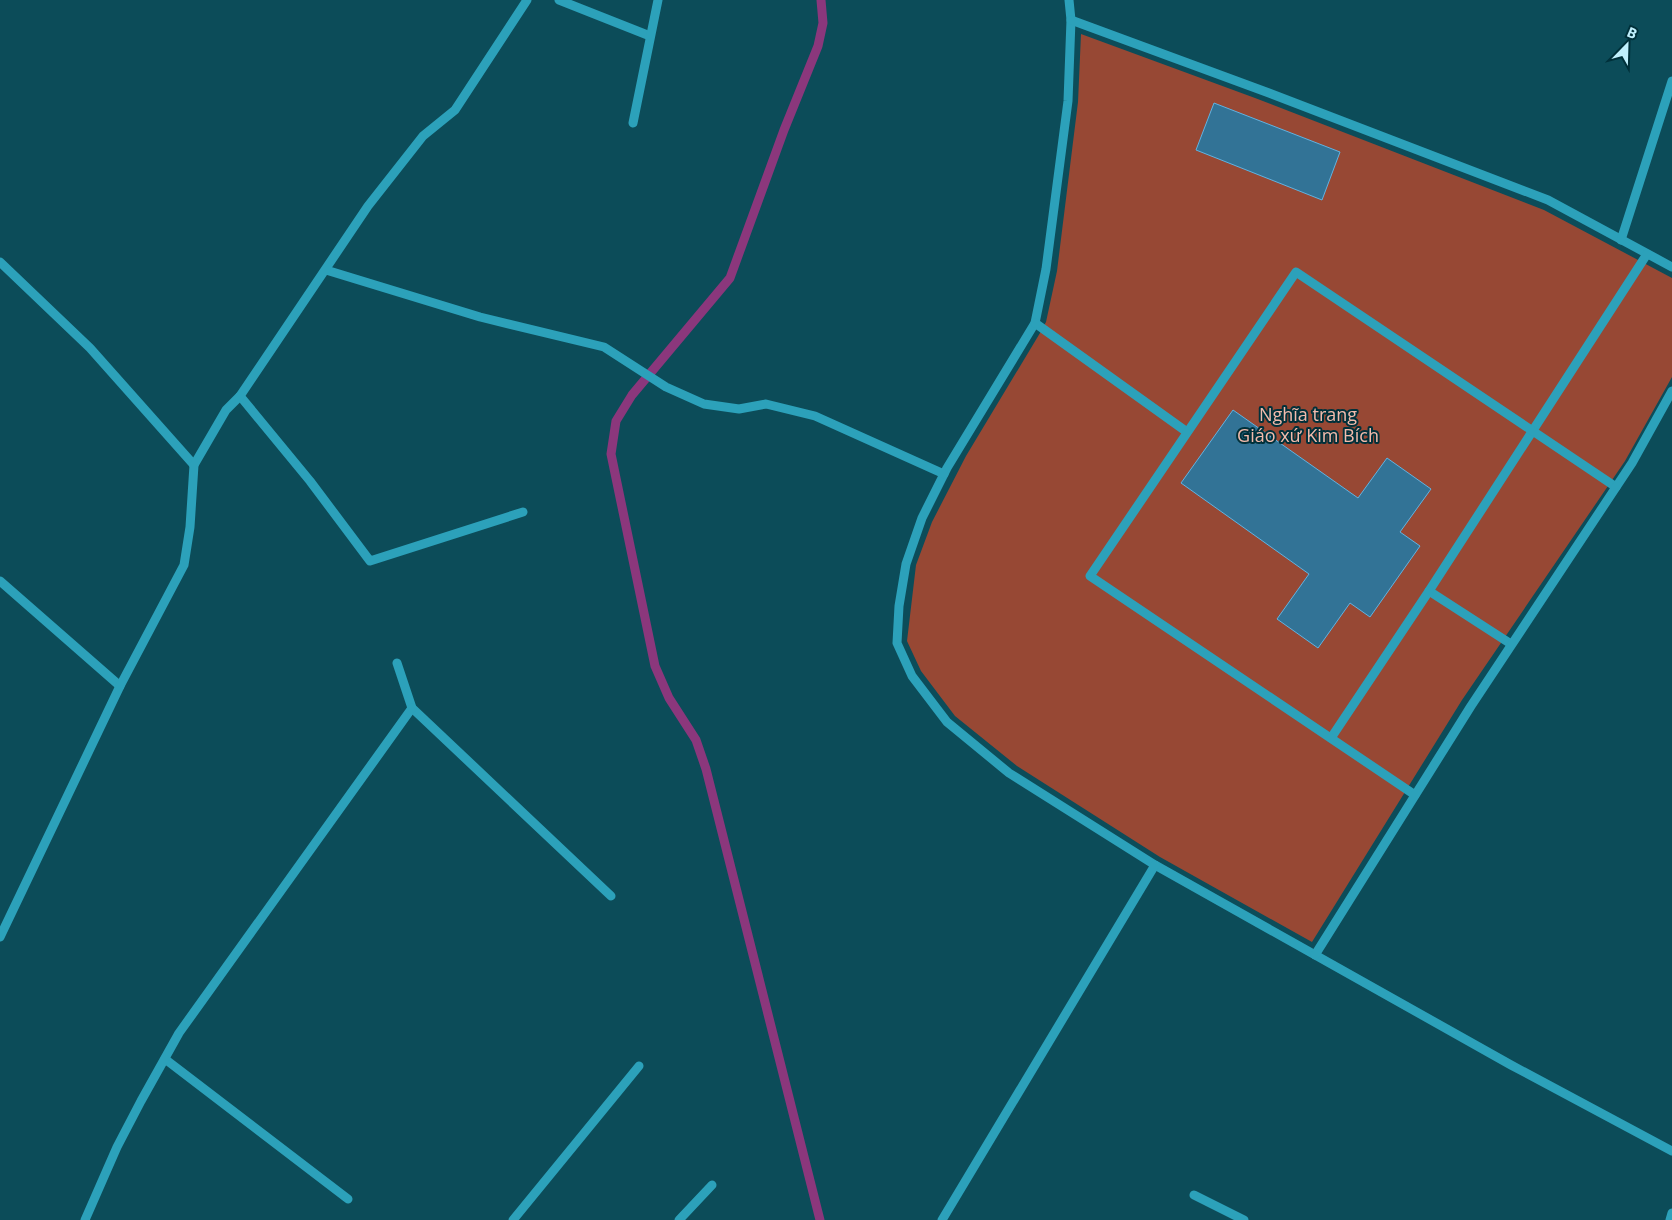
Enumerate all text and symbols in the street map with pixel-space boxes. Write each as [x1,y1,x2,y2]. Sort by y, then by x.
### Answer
north arrow [1602,20,1652,70]
text: B [1624,22,1640,43]
park label: Nghĩa trang Giáo xứ Kim Bích [1237,402,1379,447]

